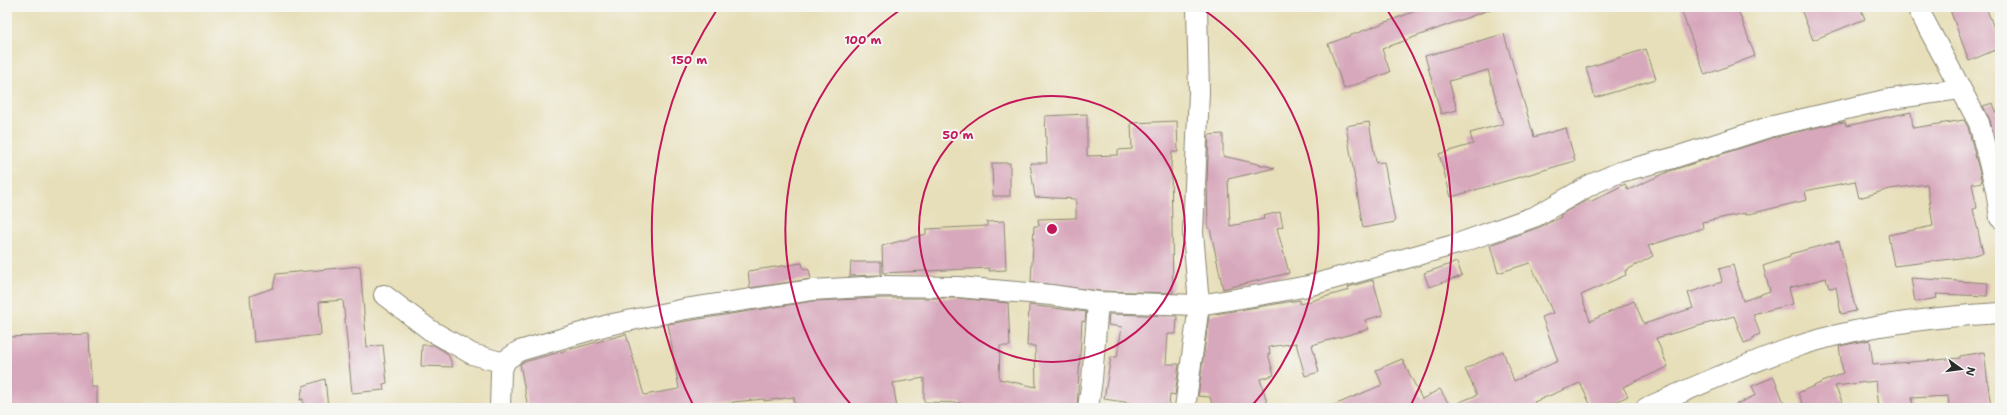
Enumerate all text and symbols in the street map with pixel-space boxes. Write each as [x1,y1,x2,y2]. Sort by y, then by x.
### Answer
text: 100 m [845,32,882,48]
text: 150 m [671,52,707,68]
text: 50 m [943,127,974,143]
centre of rings [1045,222,1059,236]
north arrow [1941,349,1981,389]
text: N [1962,365,1979,378]

